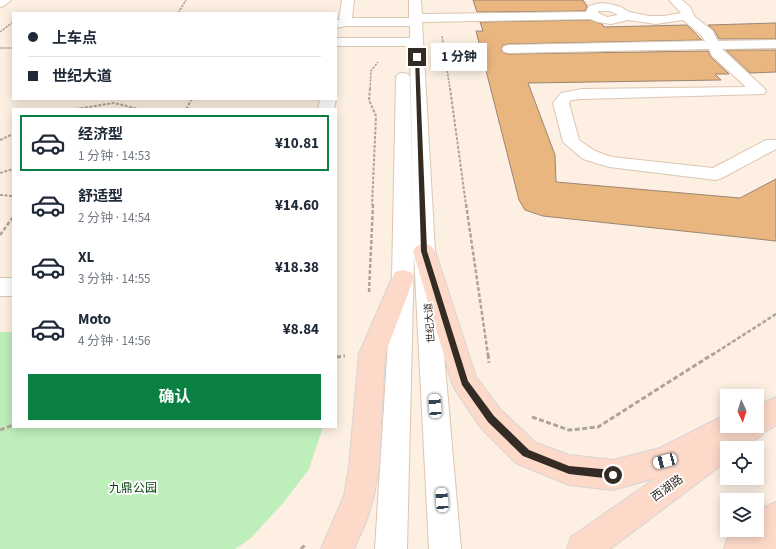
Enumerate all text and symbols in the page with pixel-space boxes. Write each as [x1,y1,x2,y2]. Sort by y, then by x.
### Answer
text: 上车点 [52,28,97,49]
callout: 1 分钟 [431,43,487,71]
route end [408,48,426,66]
text: 1 分钟 [441,48,477,66]
text: 世纪大道 [52,66,112,87]
text: 经济型 [78,124,123,145]
icon: car [30,125,66,161]
text: ¥10.81 [275,133,319,154]
text: 1 分钟 · 14:53 [78,147,151,165]
text: 舒适型 [78,186,123,207]
icon: car [30,187,66,223]
text: ¥14.60 [275,195,319,216]
text: 2 分钟 · 14:54 [78,209,151,227]
text: XL [78,247,94,268]
icon: car [30,249,66,285]
text: ¥18.38 [275,257,319,278]
text: 3 分钟 · 14:55 [78,270,151,288]
street label: 世纪大道 [422,302,438,343]
text: Moto [78,309,111,330]
icon: car [30,311,66,347]
text: ¥8.84 [283,319,319,340]
text: 4 分钟 · 14:56 [78,332,151,350]
button: 确认 [28,374,321,420]
north arrow [720,389,764,433]
map controls [720,389,764,537]
car [428,394,442,418]
button: locate [720,441,764,485]
car [652,452,678,470]
route start [604,466,622,484]
street label: 西湖路 [648,471,687,506]
park label: 九鼎公园 [109,480,157,497]
car [435,488,449,512]
button: layers [720,493,764,537]

